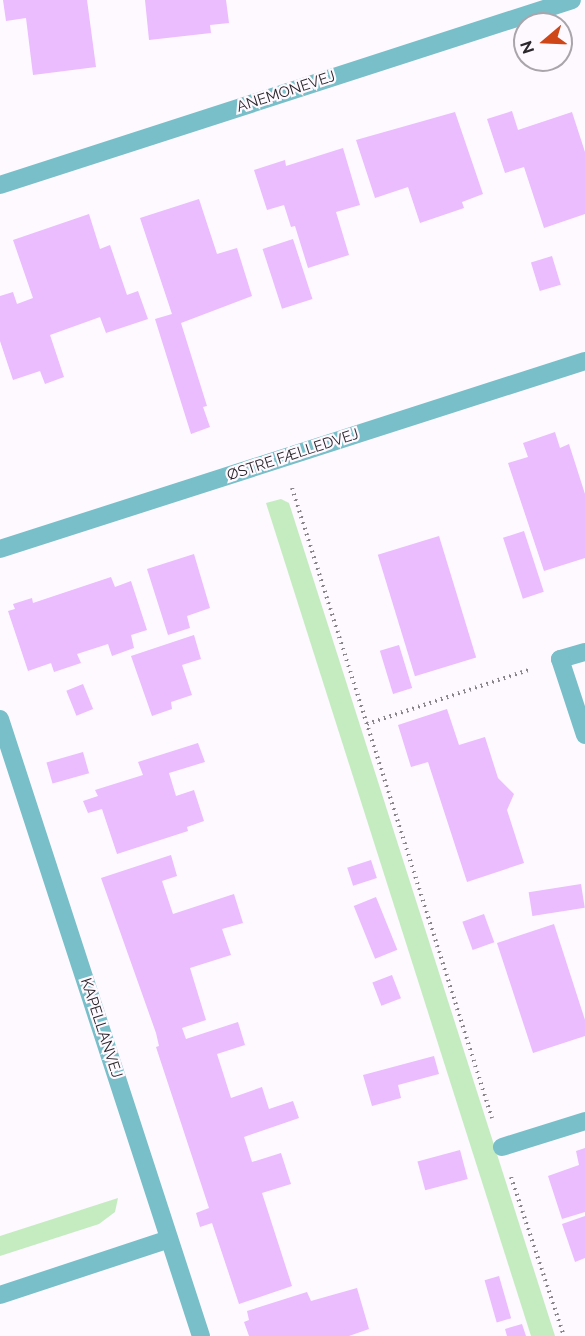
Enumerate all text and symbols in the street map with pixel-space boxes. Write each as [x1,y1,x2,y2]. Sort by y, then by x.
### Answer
north arrow [513,12,573,72]
text: N [516,39,538,56]
street label: ANEMONEVEJ [234,68,338,116]
street label: ØSTRE FÆLLEDVEJ [225,425,361,485]
street label: KAPELLANVEJ [76,976,126,1080]

